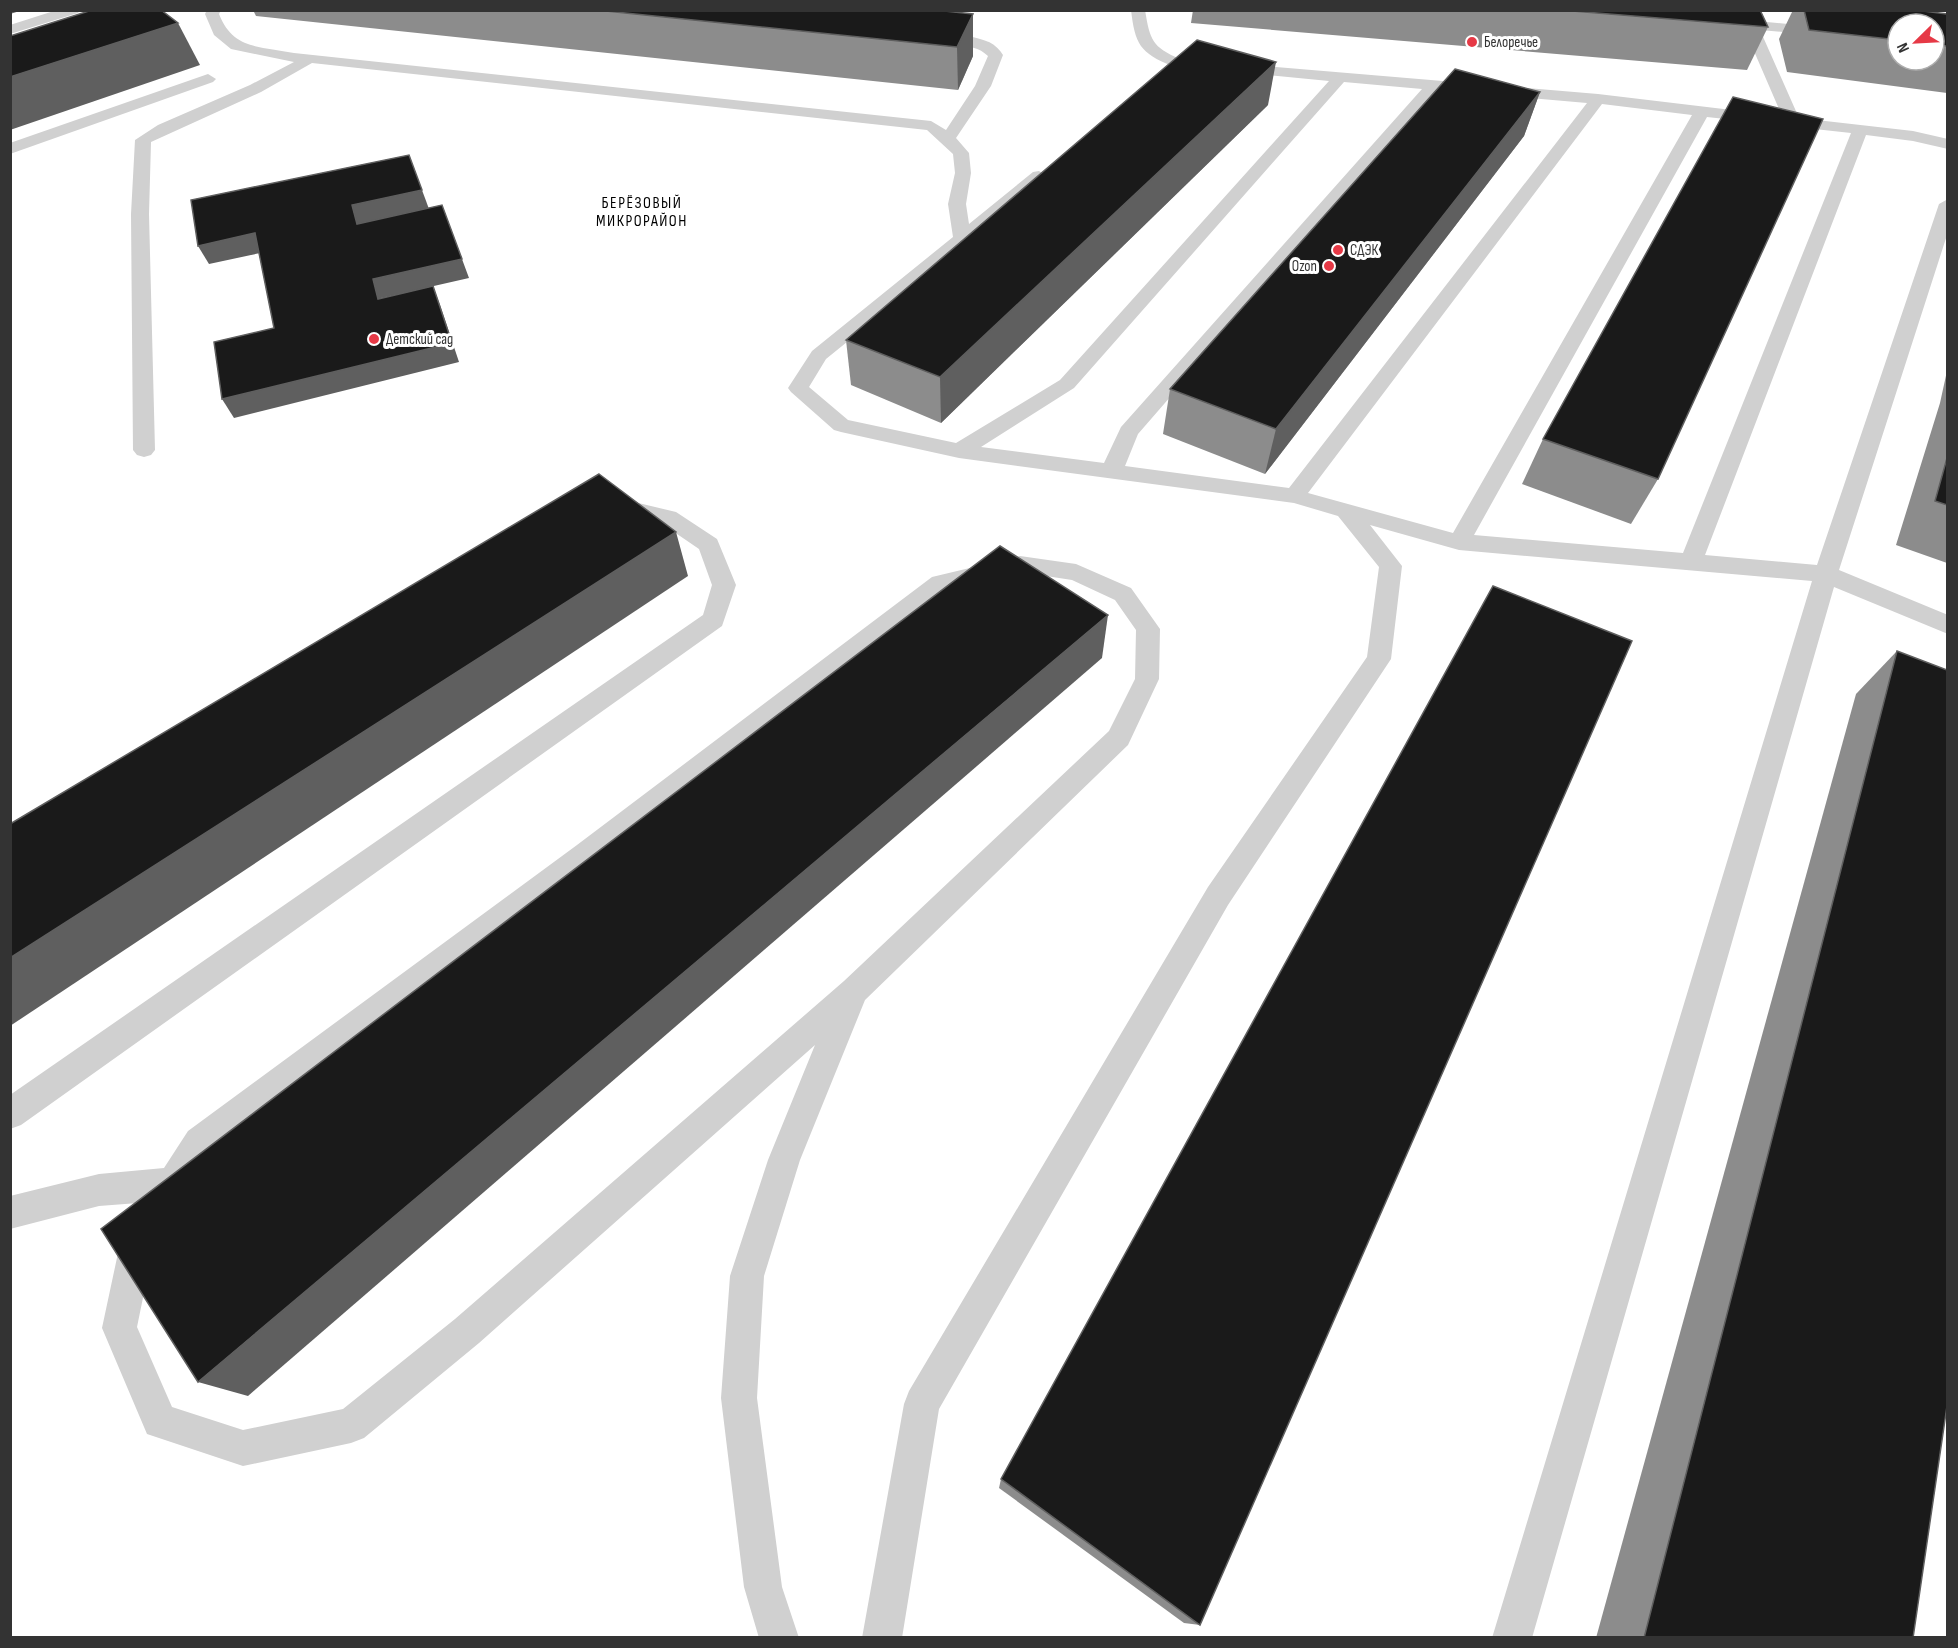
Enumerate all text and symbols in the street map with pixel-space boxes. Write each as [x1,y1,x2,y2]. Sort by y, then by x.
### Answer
north arrow [1886,12,1946,72]
place label: Белоречье [1484,33,1538,52]
marker: Белоречье [1465,35,1479,49]
text: N [1893,40,1914,55]
district label: БЕРЁЗОВЫЙ МИКРОРАЙОН [596,194,688,231]
place label: СДЭК [1350,241,1378,260]
marker: СДЭК [1331,243,1345,257]
place label: Ozon [1292,257,1317,276]
marker: Ozon [1322,259,1336,273]
place label: Детский сад [386,330,453,349]
marker: Детский сад [367,332,381,346]

